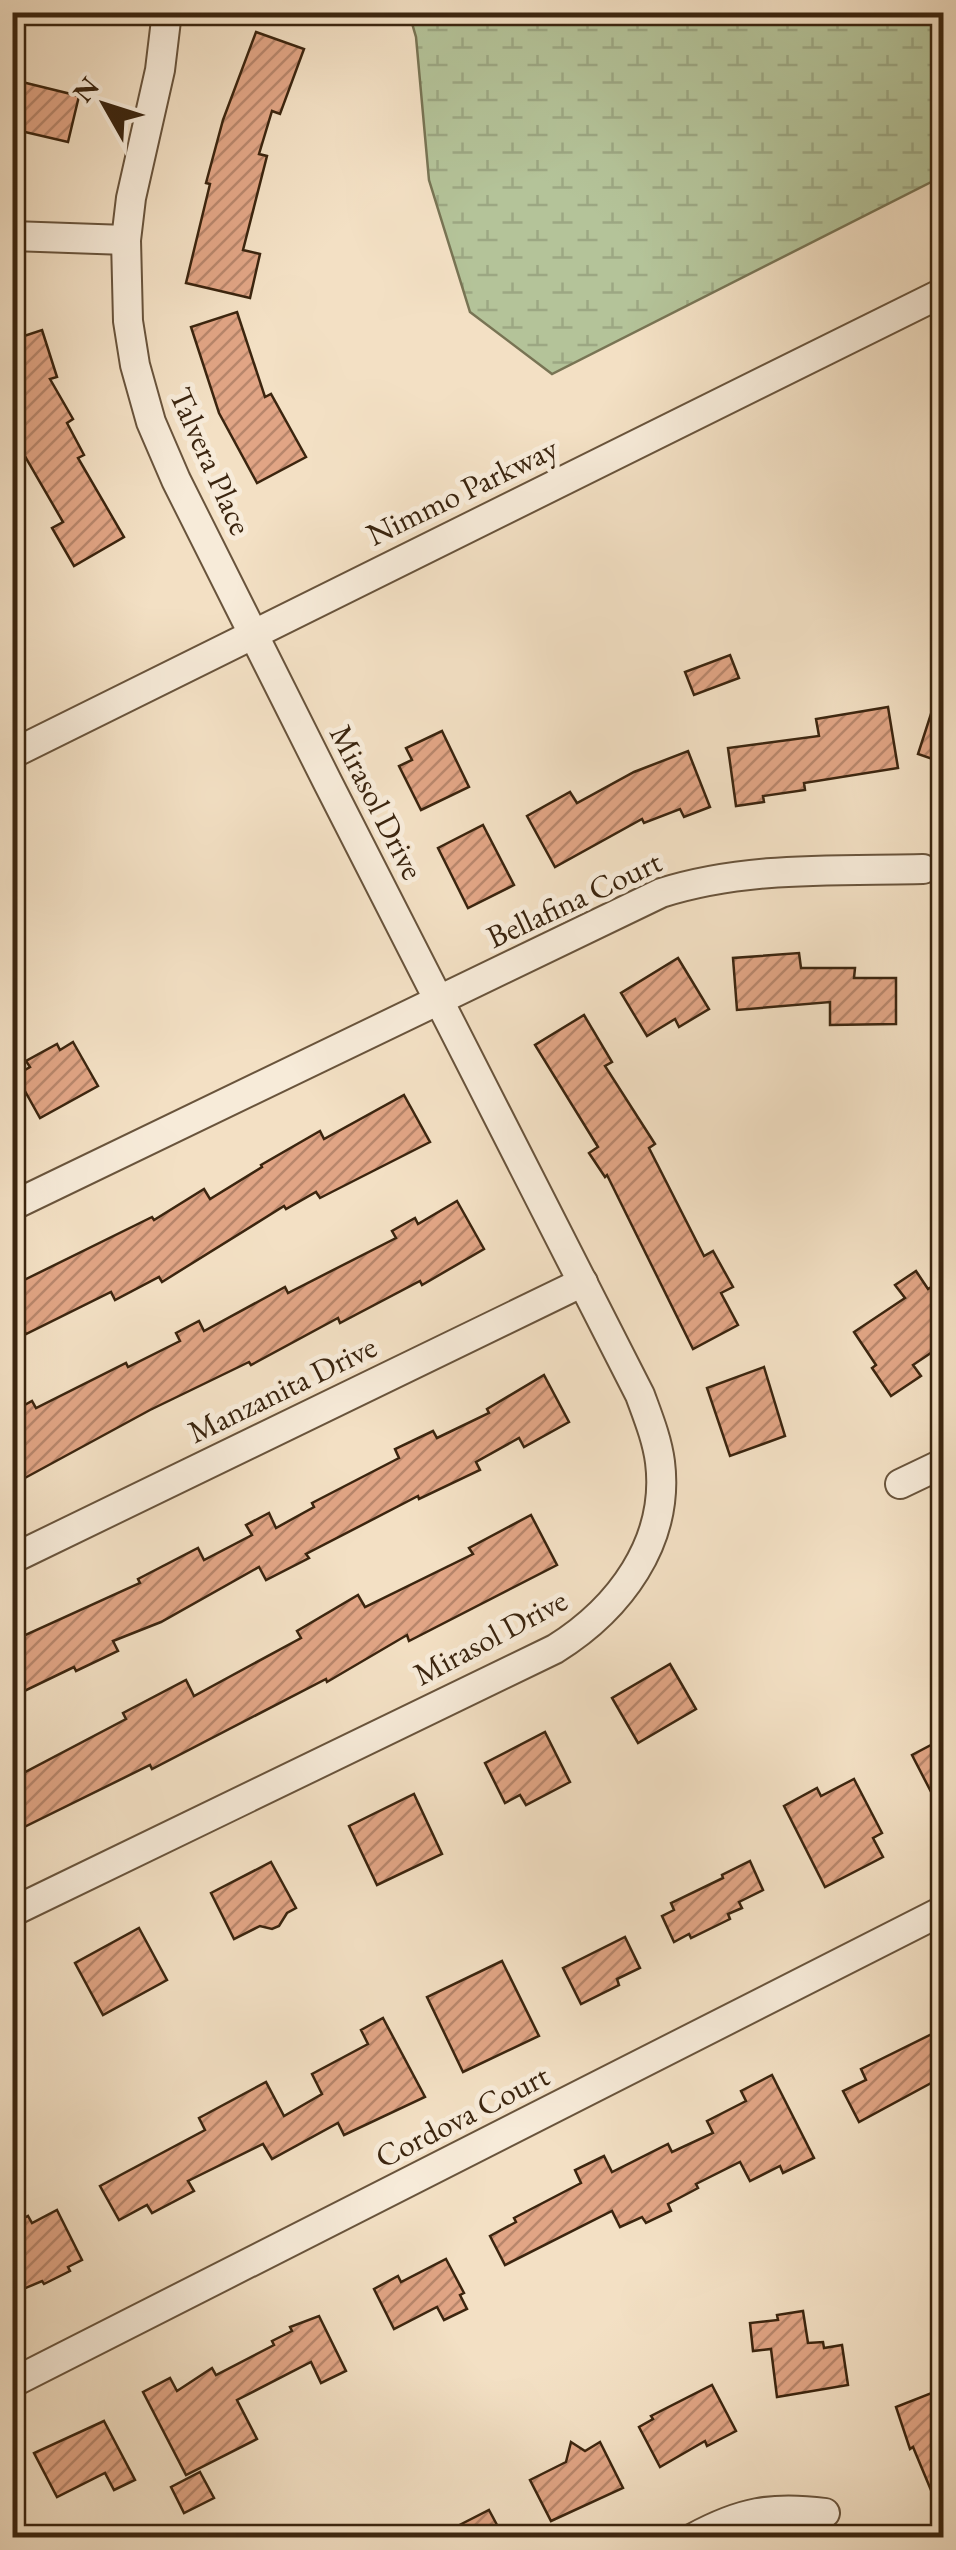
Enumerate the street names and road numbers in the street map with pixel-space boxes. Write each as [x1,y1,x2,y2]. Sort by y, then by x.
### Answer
street label: Talvera Place [160,381,262,541]
street label: Nimmo Parkway [359,426,565,555]
street label: Mirasol Drive [320,718,434,886]
street label: Bellafina Court [480,840,668,958]
street label: Manzanita Drive [181,1325,383,1453]
street label: Mirasol Drive [406,1579,574,1695]
street label: Cordova Court [368,2054,556,2178]

